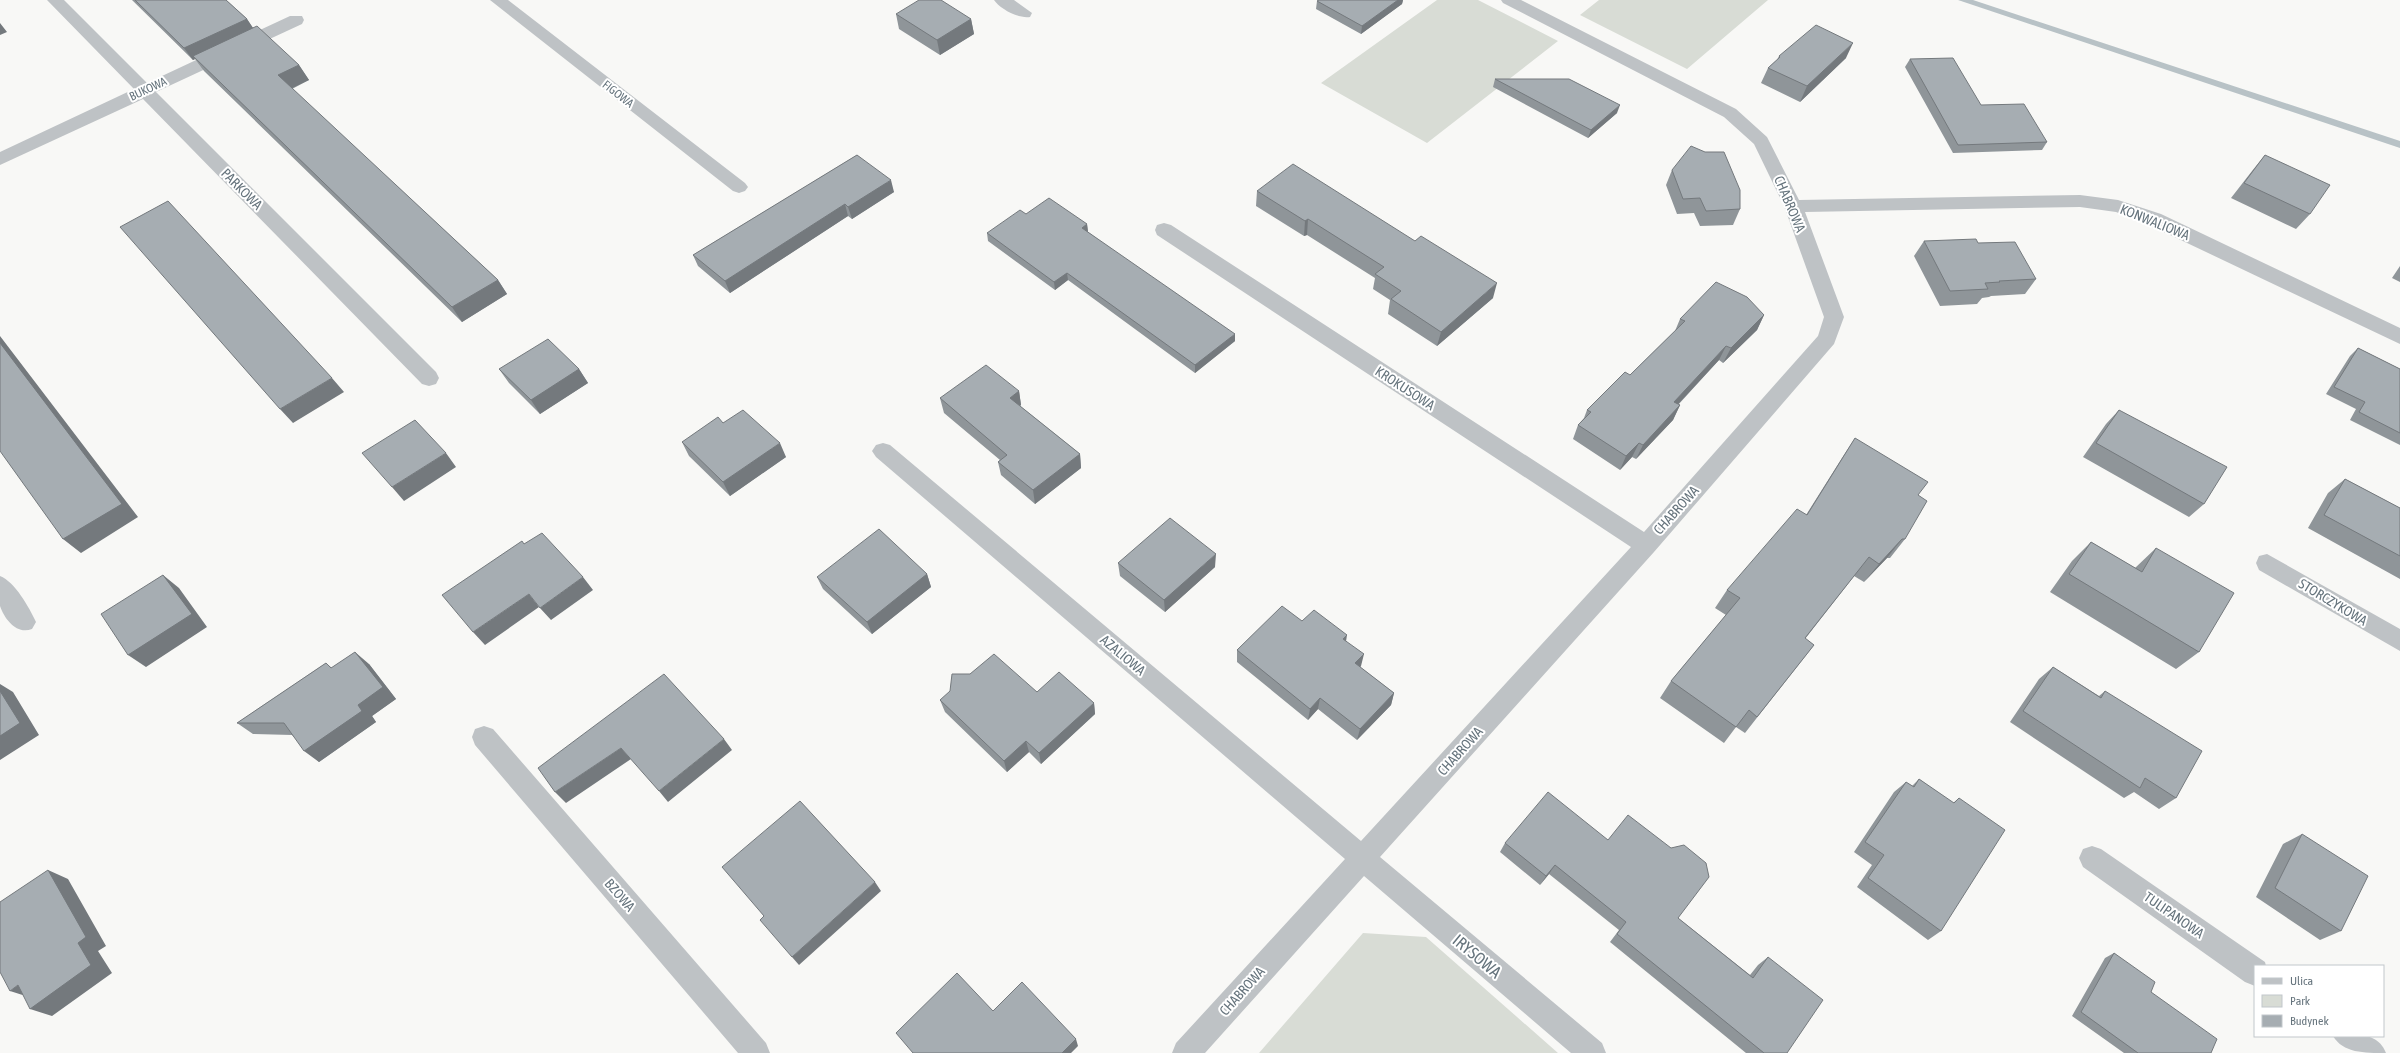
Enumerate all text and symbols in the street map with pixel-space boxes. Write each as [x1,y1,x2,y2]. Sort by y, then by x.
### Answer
street label: BUKOWA [127,74,169,104]
street label: FIGOWA [600,78,636,111]
street label: PARKOWA [218,165,266,213]
street label: CHABROWA [1771,173,1809,235]
street label: KONWALIOWA [2118,201,2192,243]
street label: KROKUSOWA [1372,363,1438,413]
street label: CHABROWA [1650,482,1702,537]
street label: STORCZYKOWA [2296,575,2370,629]
street label: AZALIOWA [1097,632,1149,678]
street label: CHABROWA [1434,723,1486,778]
street label: BZOWA [602,876,638,915]
street label: TULIPANOWA [2141,888,2207,942]
street label: IRYSOWA [1449,930,1506,983]
street label: CHABROWA [1216,963,1268,1018]
legend [2254,965,2384,1037]
text: Ulica [2290,974,2313,988]
text: Park [2290,994,2311,1008]
text: Budynek [2290,1014,2329,1028]

